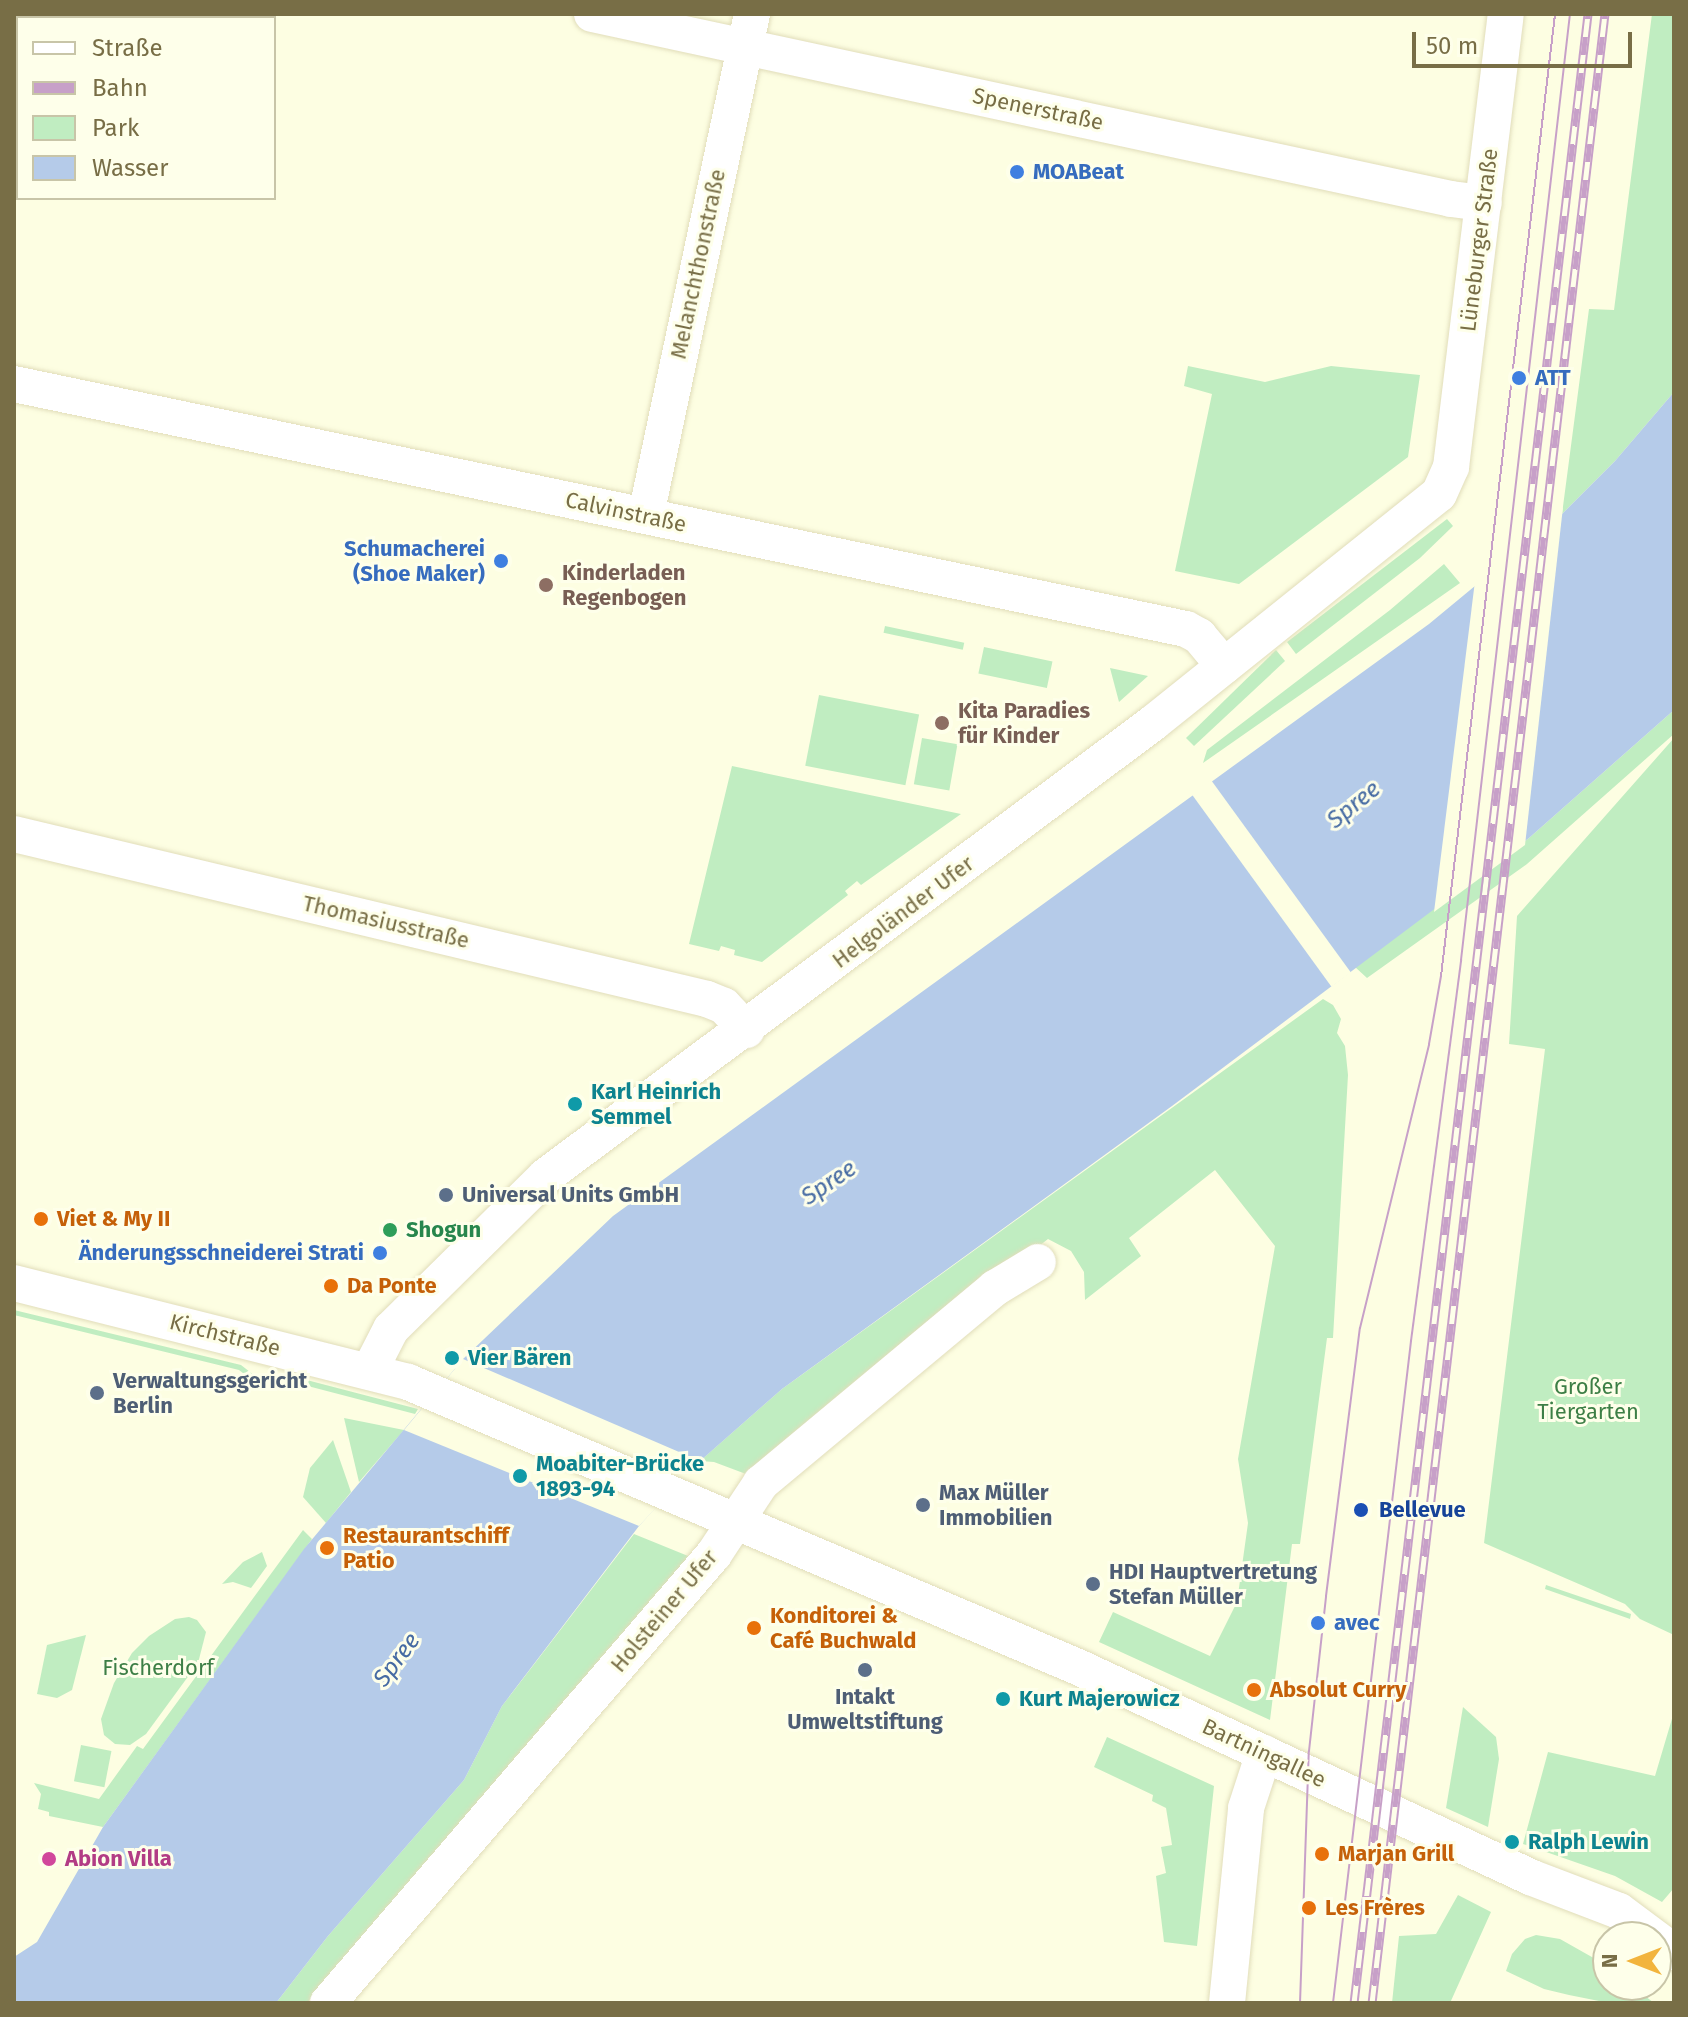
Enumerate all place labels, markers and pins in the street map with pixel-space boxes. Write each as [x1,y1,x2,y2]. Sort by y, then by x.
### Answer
place label: MOABeat [1033,159,1124,185]
marker: MOABeat [1008,163,1026,181]
place label: ATT [1535,365,1571,391]
marker: ATT [1510,369,1528,387]
place label: Schumacherei (Shoe Maker) [344,535,485,586]
marker: Schumacherei (Shoe Maker) [492,552,510,570]
place label: Kinderladen Regenbogen [562,559,686,610]
marker: Kinderladen Regenbogen [537,576,555,594]
place label: Kita Paradies für Kinder [958,697,1090,748]
marker: Kita Paradies für Kinder [933,714,951,732]
place label: Karl Heinrich Semmel [591,1078,721,1130]
marker: Karl Heinrich Semmel [566,1095,584,1113]
place label: Universal Units GmbH [462,1182,679,1208]
marker: Universal Units GmbH [437,1186,455,1204]
place label: Viet & My II [57,1206,170,1232]
marker: Viet & My II [32,1210,50,1228]
place label: Shogun [406,1217,481,1243]
marker: Shogun [381,1221,399,1239]
place label: Änderungsschneiderei Strati [79,1240,364,1266]
marker: Änderungsschneiderei Strati [371,1244,389,1262]
place label: Da Ponte [347,1273,437,1299]
marker: Da Ponte [322,1277,340,1295]
place label: Vier Bären [468,1345,572,1371]
marker: Vier Bären [443,1349,461,1367]
place label: Verwaltungsgericht Berlin [113,1367,307,1418]
marker: Verwaltungsgericht Berlin [88,1384,106,1402]
place label: Moabiter-Brücke 1893-94 [536,1450,704,1502]
marker: Moabiter-Brücke 1893-94 [511,1467,529,1485]
place label: Max Müller Immobilien [939,1479,1052,1530]
marker: Max Müller Immobilien [914,1496,932,1514]
place label: Bellevue [1379,1497,1466,1523]
marker: Bellevue [1350,1499,1372,1521]
place label: Restaurantschiff Patio [343,1522,509,1574]
marker: Restaurantschiff Patio [318,1539,336,1557]
place label: HDI Hauptvertretung Stefan Müller [1109,1558,1317,1610]
marker: HDI Hauptvertretung Stefan Müller [1084,1575,1102,1593]
place label: Konditorei & Café Buchwald [770,1602,916,1654]
place label: avec [1334,1610,1380,1636]
marker: avec [1309,1614,1327,1632]
marker: Konditorei & Café Buchwald [745,1619,763,1637]
marker: Intakt Umweltstiftung [856,1661,874,1679]
place label: Absolut Curry [1270,1677,1406,1703]
marker: Absolut Curry [1245,1681,1263,1699]
place label: Intakt Umweltstiftung [787,1683,943,1734]
place label: Kurt Majerowicz [1019,1686,1180,1712]
marker: Kurt Majerowicz [994,1690,1012,1708]
place label: Ralph Lewin [1528,1829,1649,1855]
marker: Ralph Lewin [1503,1833,1521,1851]
place label: Marjan Grill [1338,1841,1454,1867]
marker: Marjan Grill [1313,1845,1331,1863]
place label: Abion Villa [65,1846,172,1872]
marker: Abion Villa [40,1850,58,1868]
place label: Les Frères [1325,1895,1425,1921]
marker: Les Frères [1300,1899,1318,1917]

